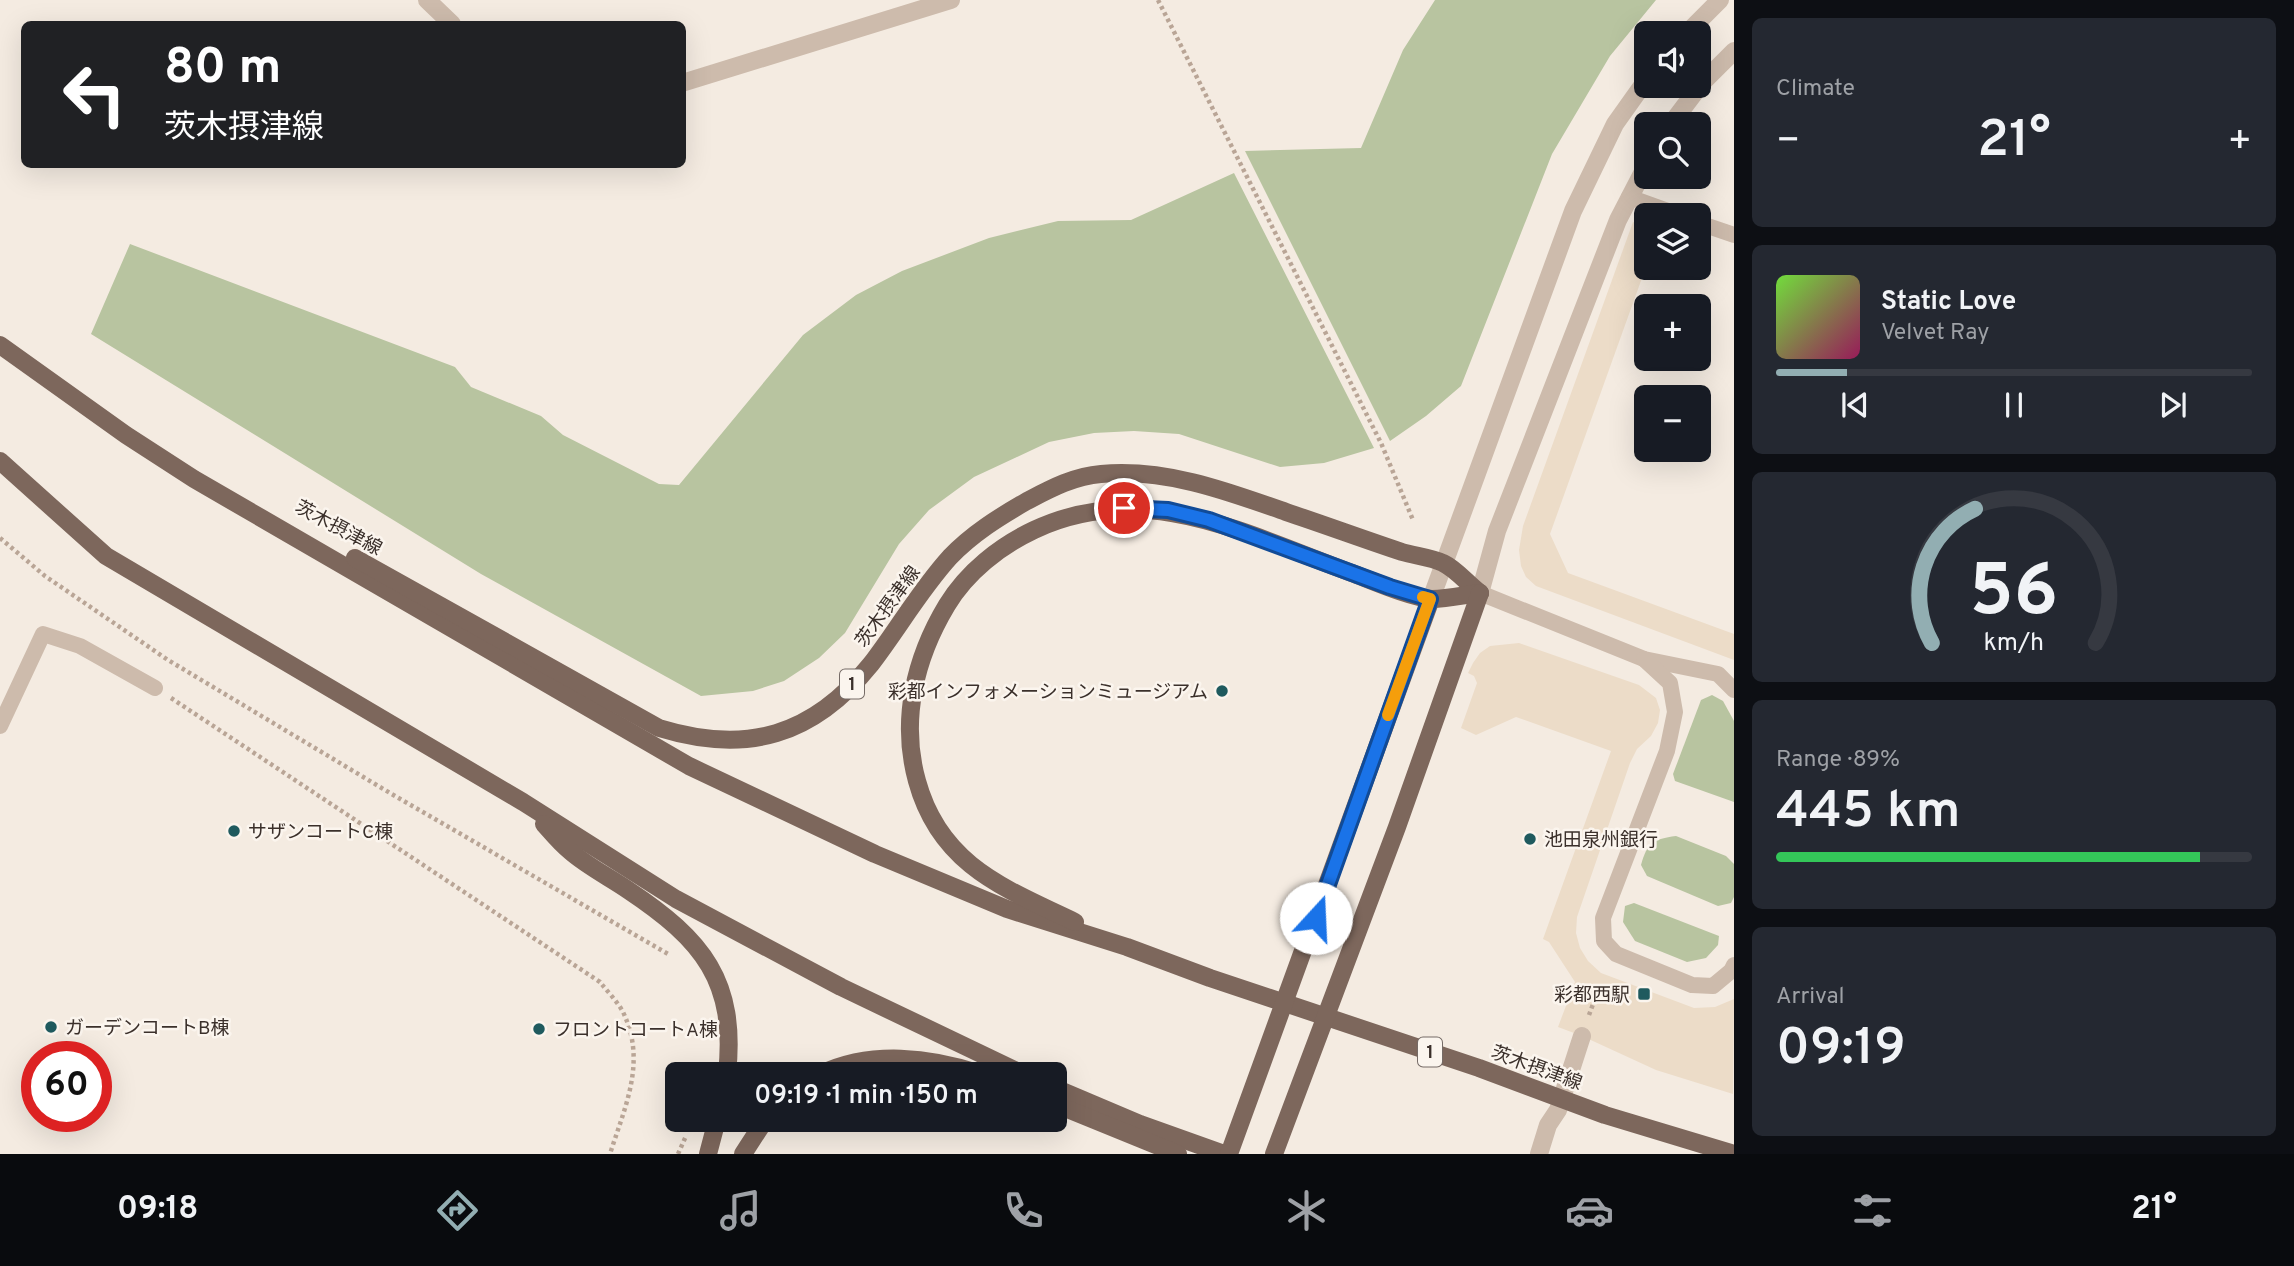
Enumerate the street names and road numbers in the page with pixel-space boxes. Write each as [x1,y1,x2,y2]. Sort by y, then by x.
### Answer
street label: 茨木摂津線 [290,496,386,562]
street label: 茨木摂津線 [851,562,926,653]
road number: 1 [840,670,864,698]
road number: 1 [1418,1037,1442,1066]
street label: 茨木摂津線 [1488,1041,1585,1096]

